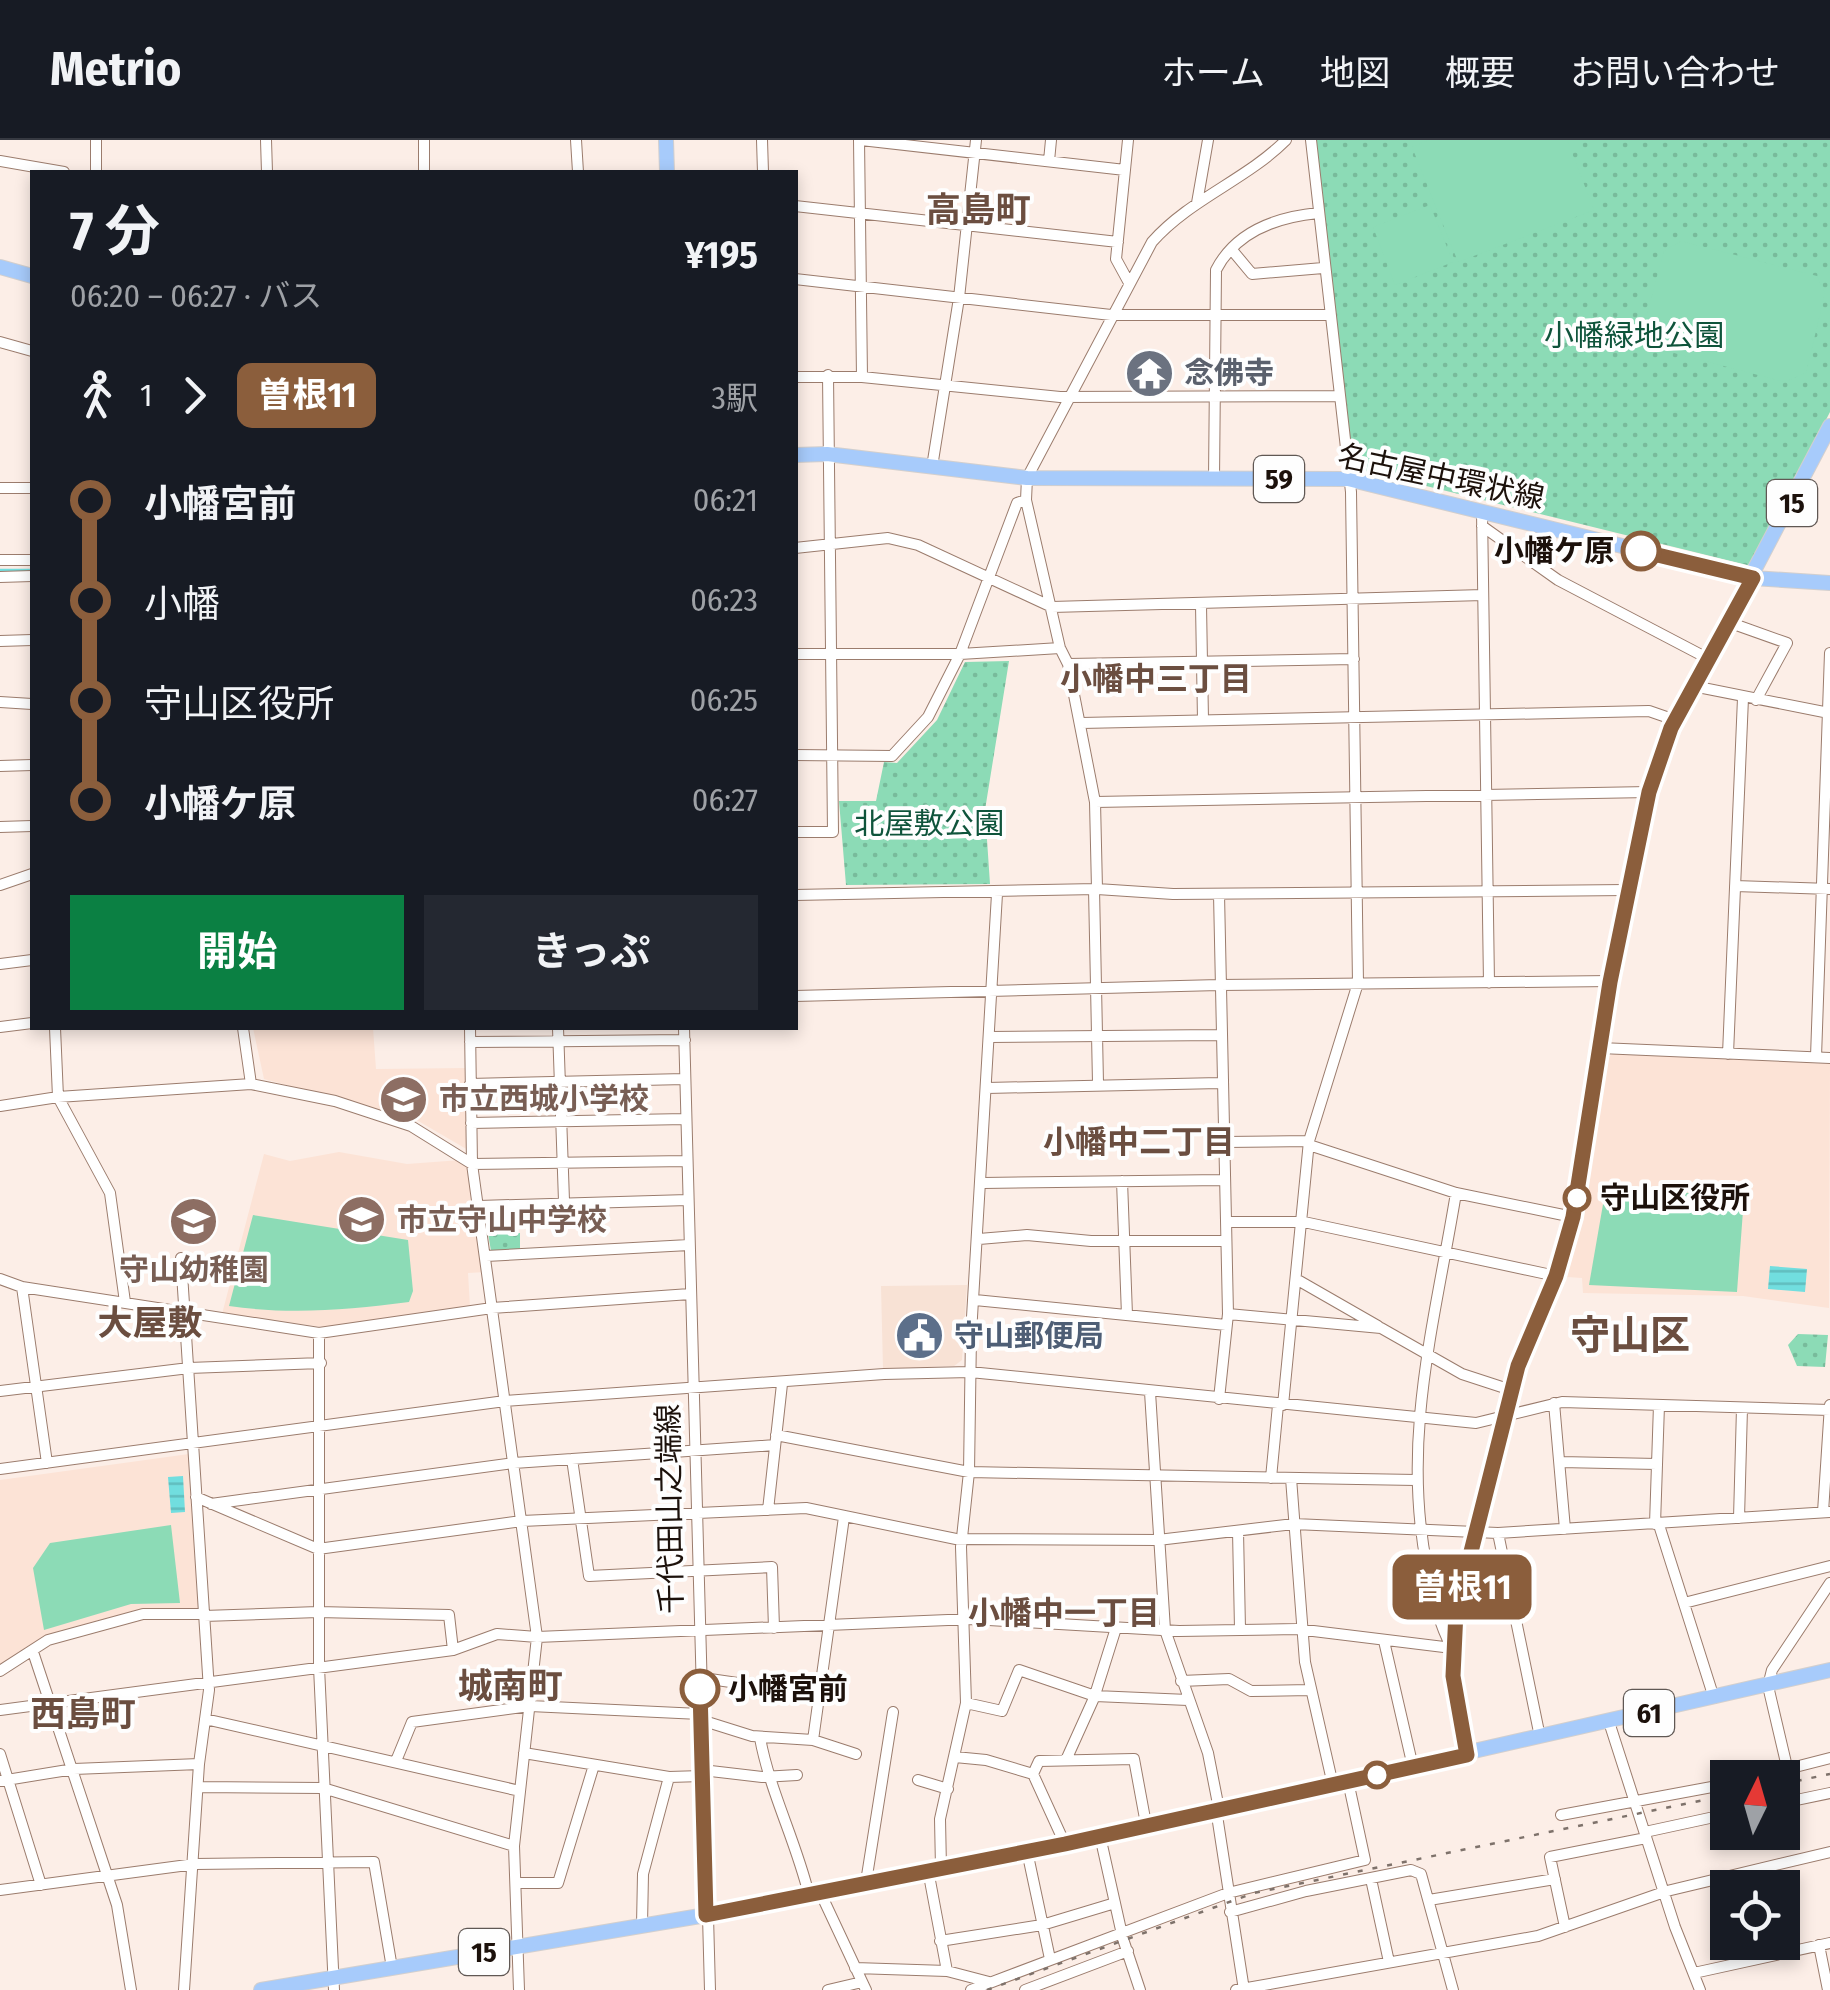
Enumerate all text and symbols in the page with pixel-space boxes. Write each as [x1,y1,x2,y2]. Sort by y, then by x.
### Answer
text: Metrio [50,40,181,98]
text: ホーム [1161,52,1265,94]
text: 地図 [1320,52,1390,94]
text: 概要 [1445,52,1515,94]
text: お問い合わせ [1570,52,1780,94]
district label: 高島町 [925,189,1031,231]
text: 7 分 [70,199,160,265]
text: ¥195 [685,232,758,278]
text: 06:20 – 06:27 · バス [70,277,322,315]
park label: 小幡緑地公園 [1544,318,1724,354]
temple icon: 念佛寺 [1123,347,1175,399]
place label: 念佛寺 [1184,355,1274,391]
icon: walk [70,368,125,423]
icon: forward [167,368,222,423]
text: 曽根11 [257,374,356,416]
text: 1 [140,376,152,414]
text: 3駅 [712,379,758,417]
street label: 名古屋中環状線 [1335,438,1547,516]
road number: 59 [1254,456,1304,502]
road number: 15 [1767,480,1817,526]
text: 小幡宮前 [144,481,296,527]
text: 06:21 [693,481,758,519]
marker: 小幡ケ原 [1622,532,1660,570]
place label: 小幡ケ原 [1494,533,1614,569]
text: 小幡 [144,581,220,627]
text: 06:23 [690,581,758,619]
district label: 小幡中三丁目 [1060,660,1252,698]
text: 守山区役所 [144,681,334,727]
text: 06:25 [690,681,758,719]
text: 小幡ケ原 [144,781,296,827]
text: 06:27 [692,781,758,819]
park label: 北屋敷公園 [854,806,1004,842]
button: 開始 [70,895,404,1010]
button: きっぷ [424,895,758,1010]
school or university icon: 市立西城小学校 [378,1073,430,1125]
place label: 市立西城小学校 [439,1081,649,1117]
district label: 小幡中二丁目 [1043,1123,1235,1161]
place label: 守山区役所 [1600,1180,1750,1216]
marker: 守山区役所 [1564,1185,1590,1211]
school or university icon: 市立守山中学校 [336,1194,388,1246]
school or university icon: 守山幼稚園 [168,1195,220,1247]
place label: 市立守山中学校 [397,1202,607,1238]
place label: 守山幼稚園 [119,1252,269,1288]
district label: 大屋敷 [97,1302,203,1344]
public building icon: 守山郵便局 [893,1310,945,1362]
district label: 守山区 [1570,1312,1690,1360]
place label: 守山郵便局 [954,1318,1104,1354]
street label: 千代田山之端線 [650,1404,690,1614]
line badge: 曽根11 [1392,1554,1532,1620]
text: 曽根11 [1413,1566,1511,1608]
district label: 小幡中一丁目 [968,1594,1160,1632]
district label: 城南町 [457,1665,563,1707]
marker: 小幡宮前 [681,1670,719,1708]
place label: 小幡宮前 [728,1671,848,1707]
road number: 61 [1624,1690,1674,1736]
district label: 西島町 [30,1693,136,1735]
north arrow [1710,1760,1800,1850]
map controls [1710,1760,1800,1960]
unlabelled marker [1364,1762,1390,1788]
button: locate [1710,1870,1800,1960]
road number: 15 [459,1929,509,1975]

